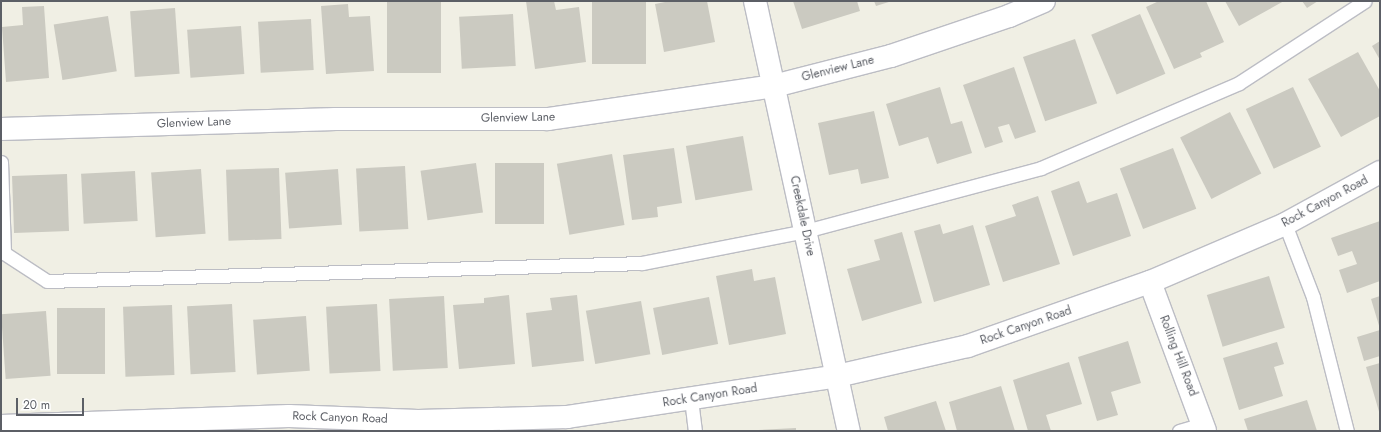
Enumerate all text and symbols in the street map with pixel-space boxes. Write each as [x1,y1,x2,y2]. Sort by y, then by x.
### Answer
street label: Glenview Lane [800,53,876,85]
street label: Glenview Lane [481,110,555,126]
street label: Glenview Lane [157,115,231,131]
street label: Rock Canyon Road [1279,173,1371,231]
street label: Creekdale Drive [786,175,818,257]
street label: Rock Canyon Road [978,304,1074,348]
street label: Rolling Hill Road [1156,314,1200,398]
street label: Rock Canyon Road [662,381,758,411]
scale bar [18,390,86,416]
text: 20 m [23,396,50,414]
street label: Rock Canyon Road [292,409,388,427]

